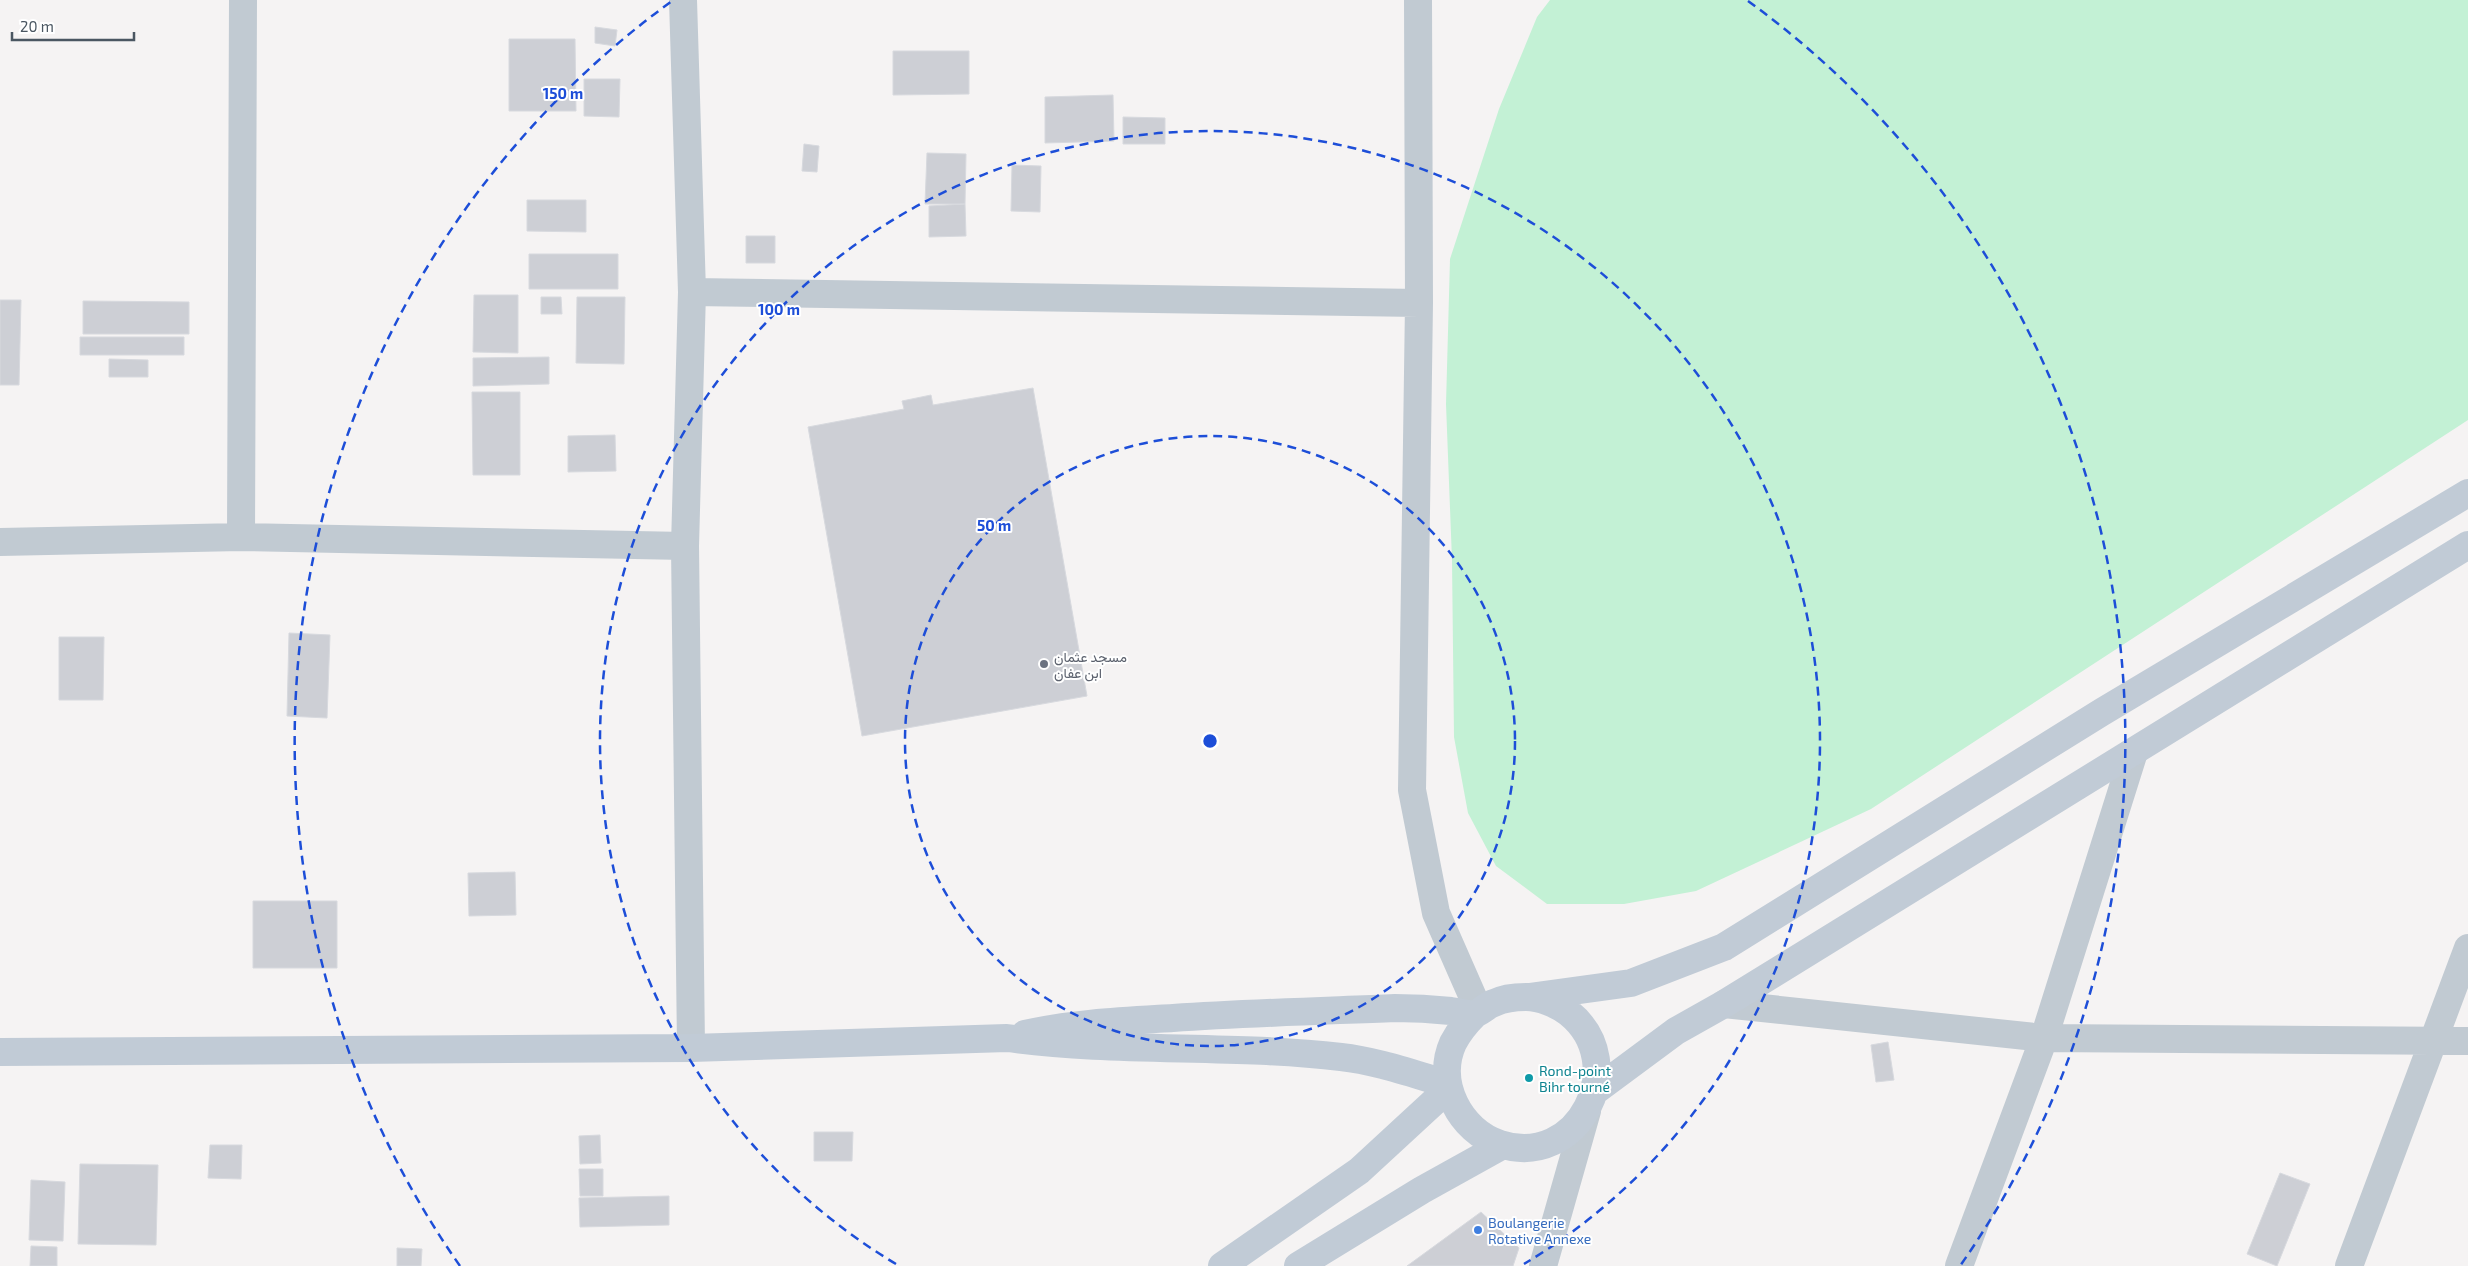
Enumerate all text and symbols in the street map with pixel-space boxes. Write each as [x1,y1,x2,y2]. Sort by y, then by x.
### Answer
scale bar [12,10,135,42]
text: 20 m [20,17,54,35]
text: 150 m [543,84,583,102]
text: 100 m [758,300,800,318]
text: 50 m [977,516,1011,534]
place label: مسجد عثمان ابن عفان [1054,648,1127,682]
marker: مسجد عثمان ابن عفان [1038,658,1050,670]
centre of rings [1201,732,1219,750]
place label: Rond-point Bihr tourné [1539,1062,1611,1095]
marker: Rond-point Bihr tourné [1523,1072,1535,1084]
place label: Boulangerie Rotative Annexe [1488,1214,1591,1247]
marker: Boulangerie Rotative Annexe [1472,1224,1484,1236]

